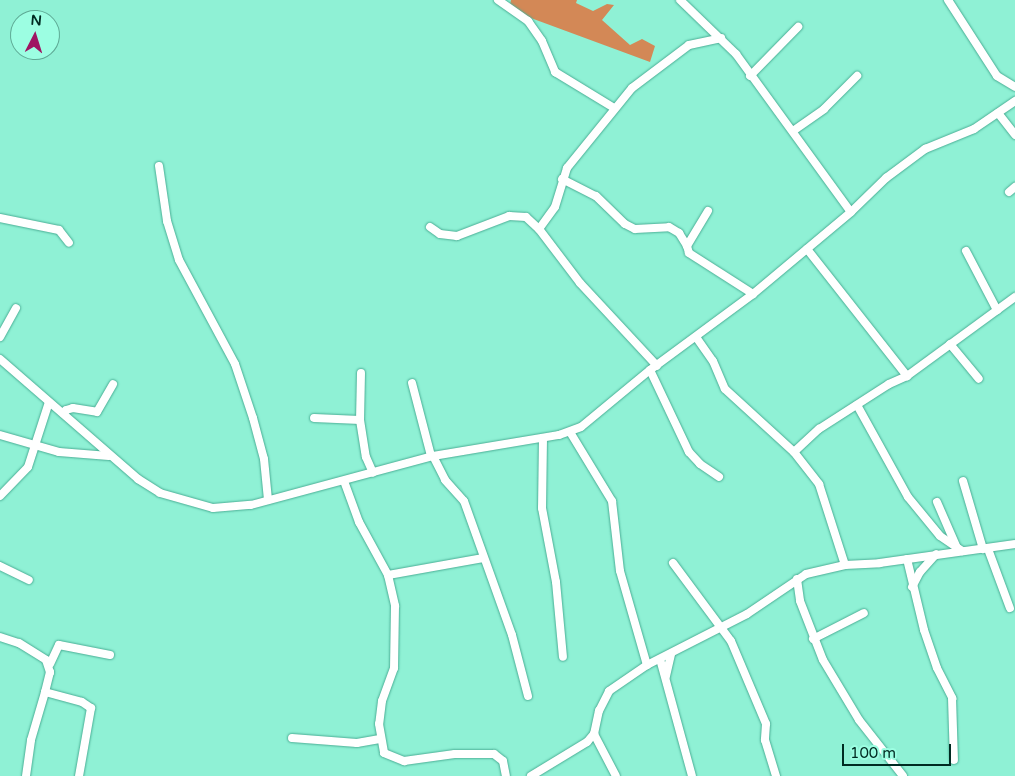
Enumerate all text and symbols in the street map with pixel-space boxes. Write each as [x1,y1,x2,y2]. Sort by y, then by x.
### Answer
north arrow [10,10,60,60]
text: N [30,12,43,30]
scale bar [845,734,954,766]
text: 100 m [850,744,896,762]

